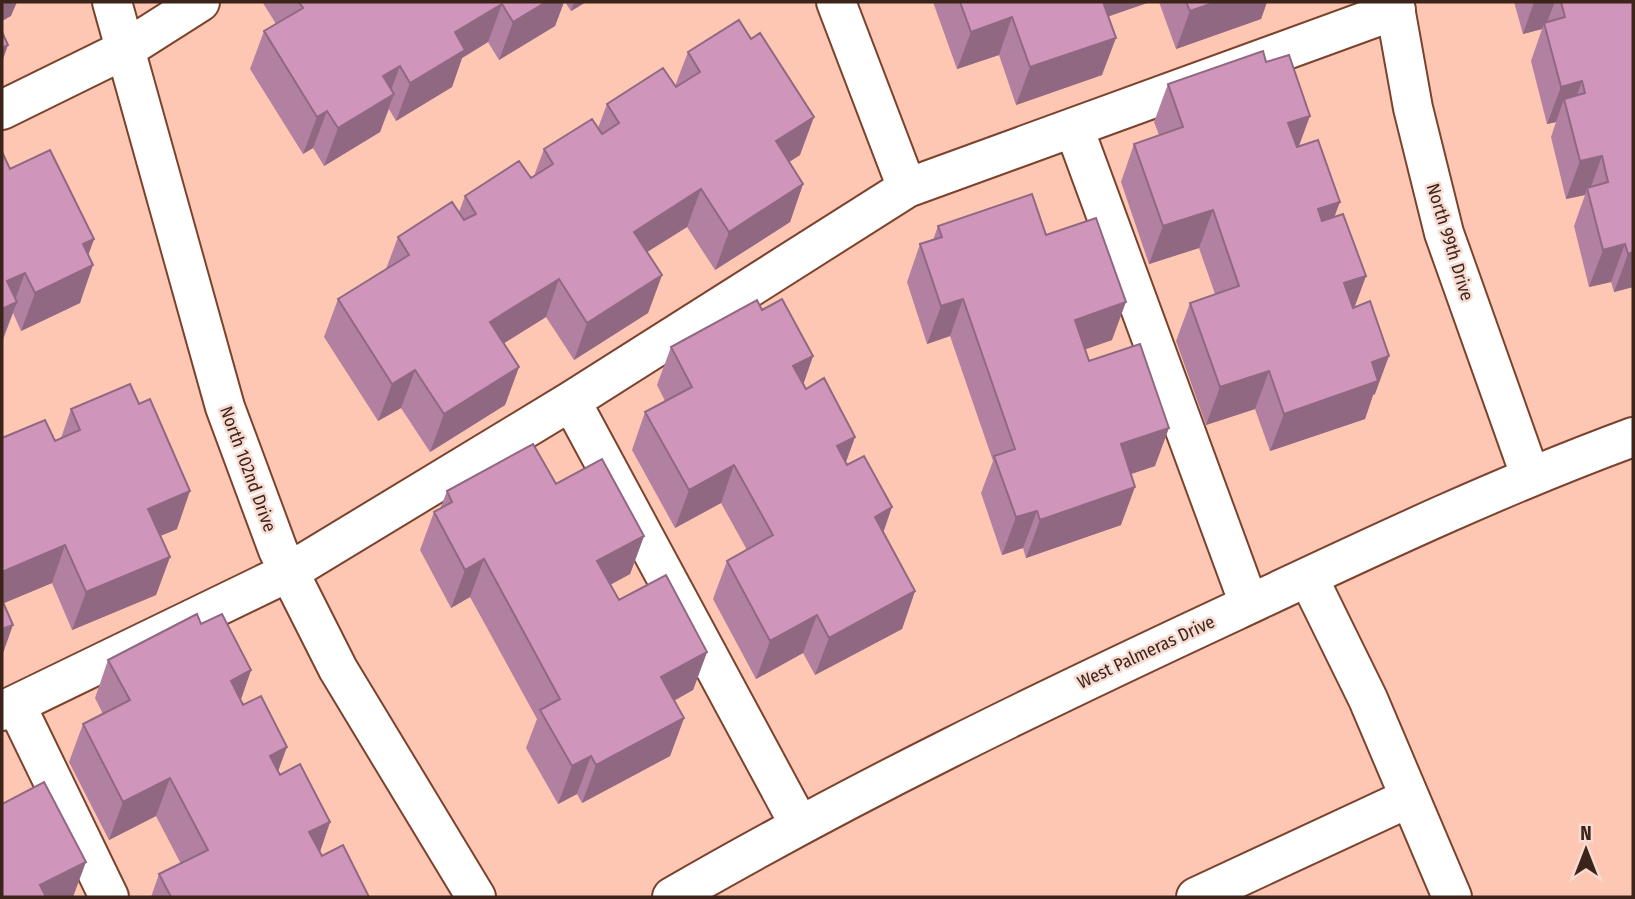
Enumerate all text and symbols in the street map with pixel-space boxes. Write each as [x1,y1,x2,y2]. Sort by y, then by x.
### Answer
street label: North 99th Drive [1422,181,1478,303]
street label: North 102nd Drive [215,403,281,535]
street label: West Palmeras Drive [1074,610,1218,693]
north arrow [1551,815,1621,885]
text: N [1580,822,1592,845]

